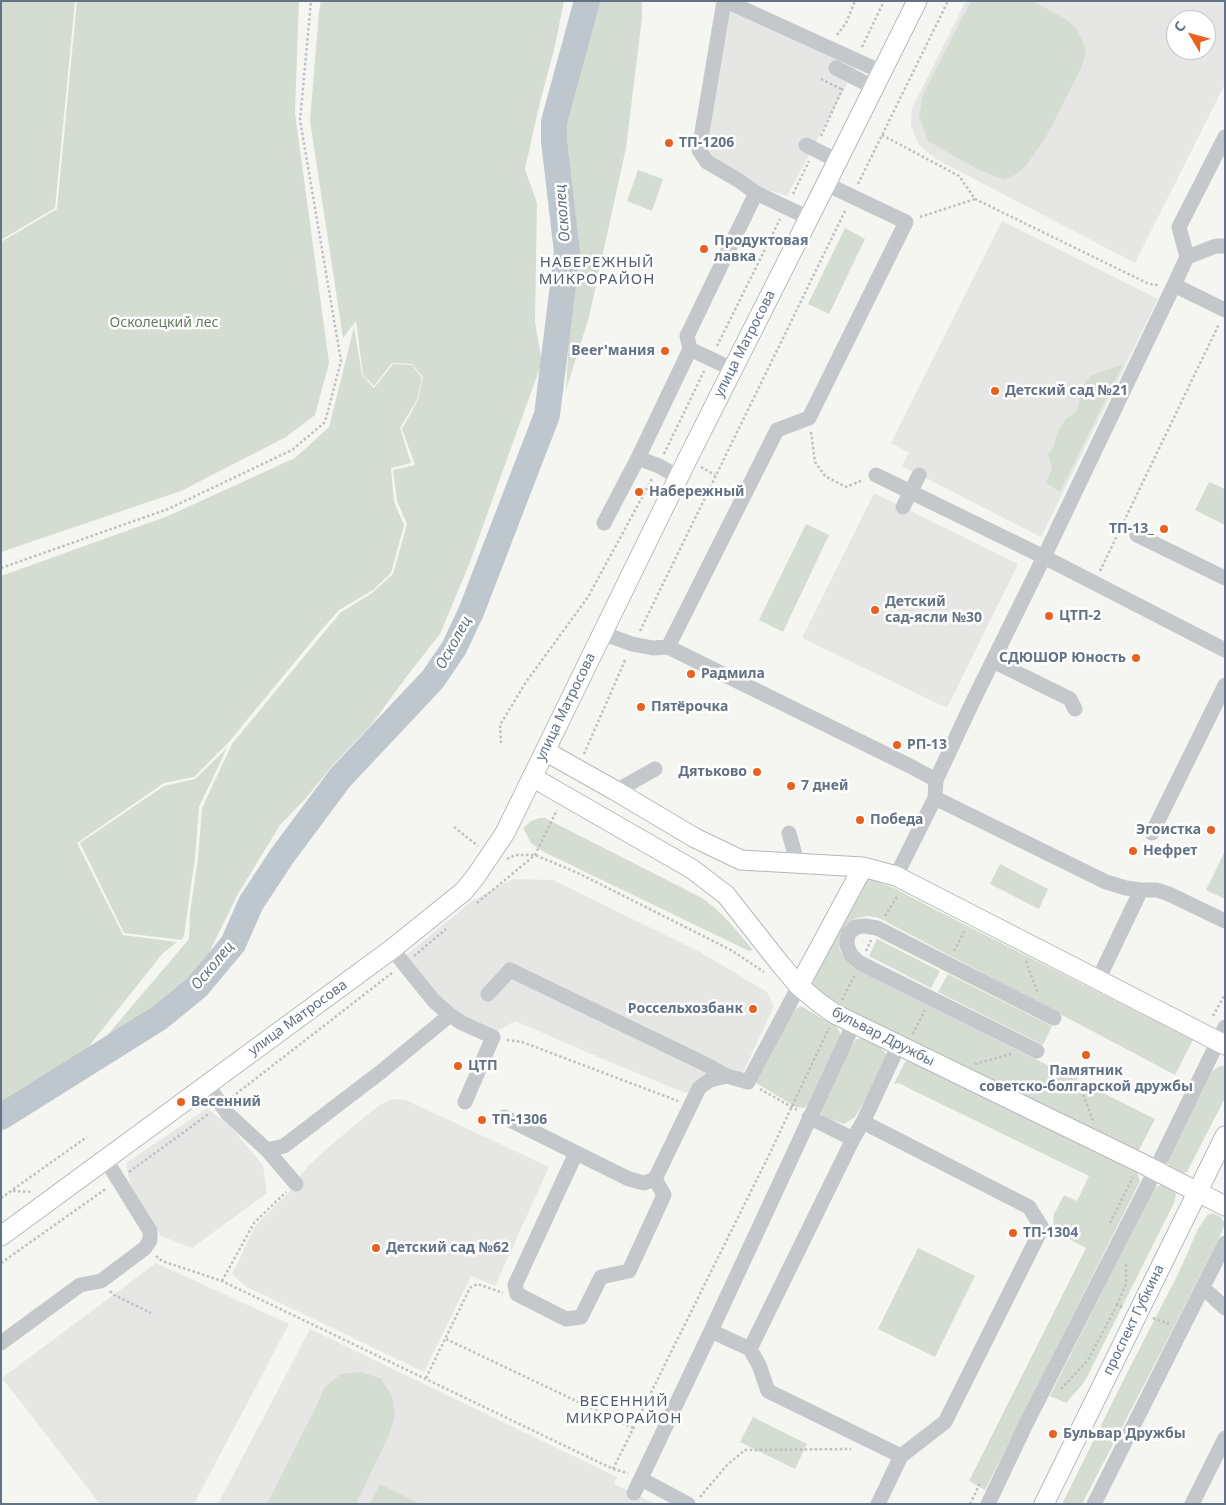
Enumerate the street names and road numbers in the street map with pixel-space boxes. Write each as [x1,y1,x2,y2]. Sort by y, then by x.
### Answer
street label: улица Матросова [711,288,779,400]
street label: улица Матросова [533,650,599,764]
street label: улица Матросова [245,977,351,1059]
street label: бульвар Дружбы [829,1004,937,1070]
street label: проспект Губкина [1100,1262,1168,1378]

